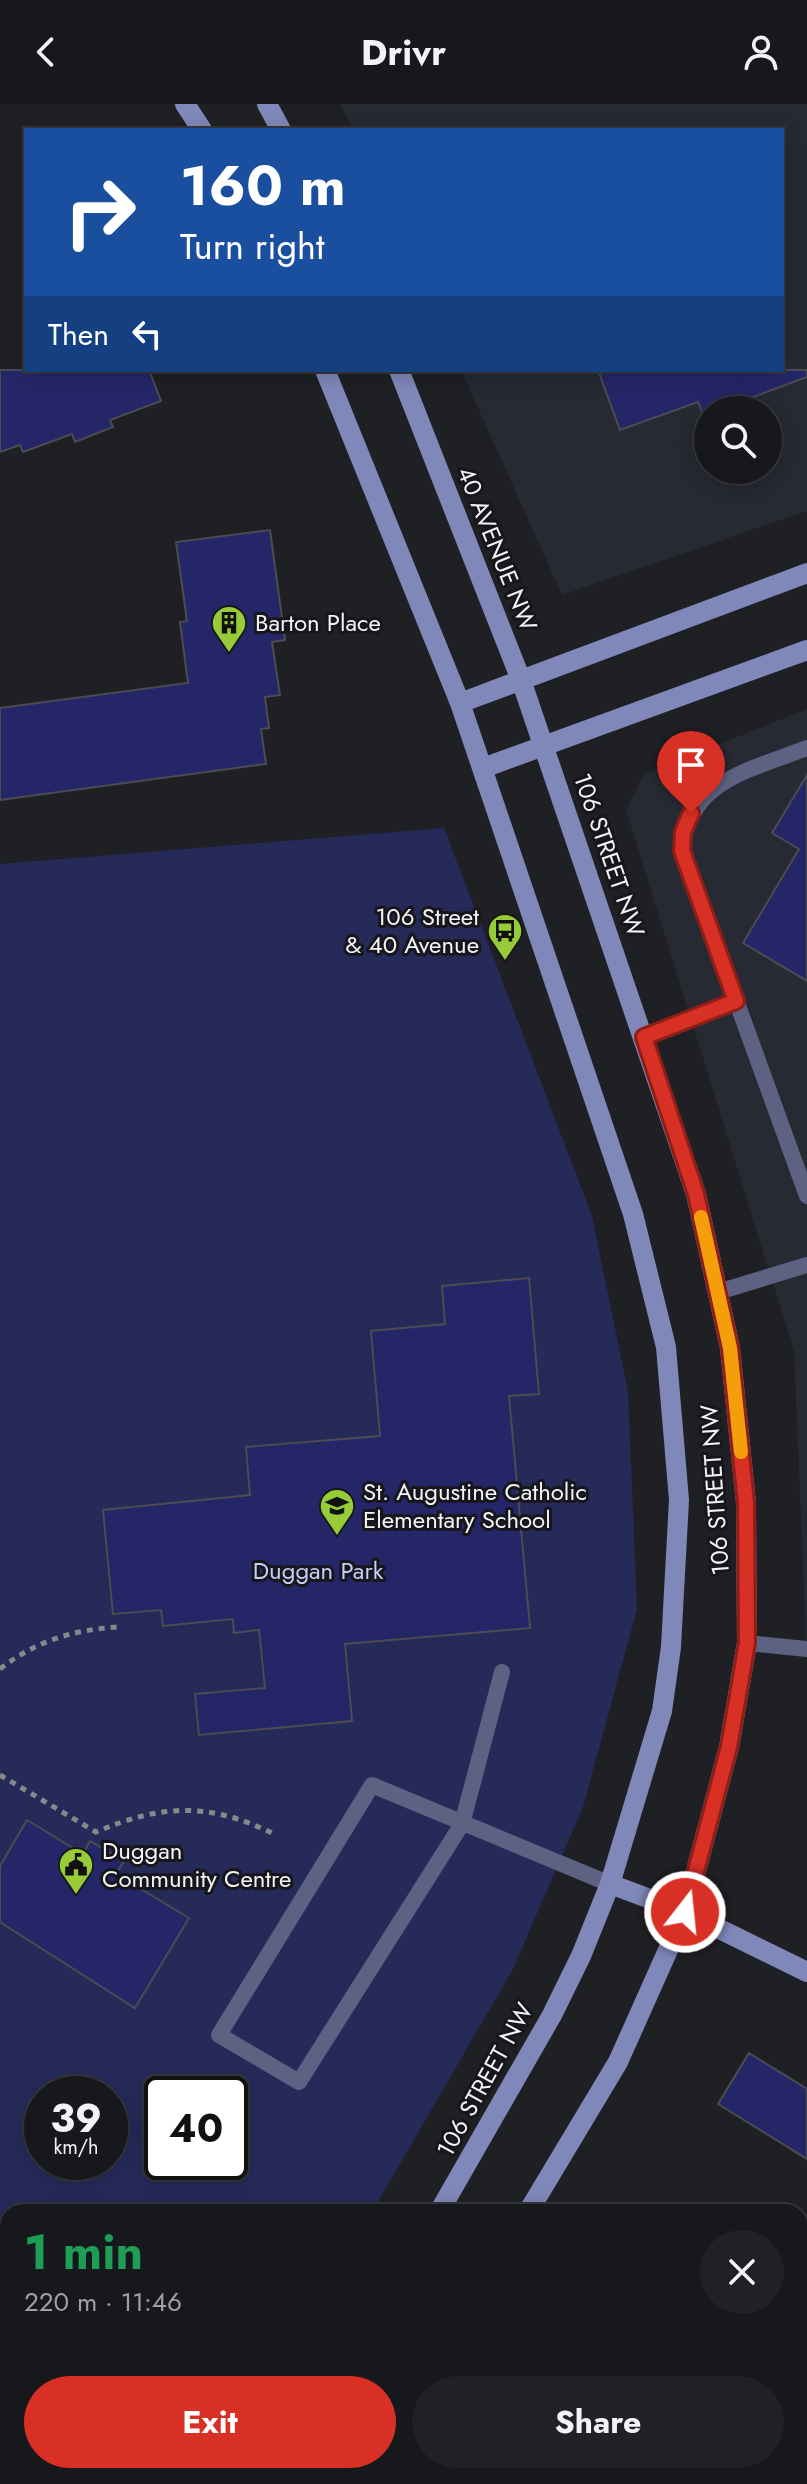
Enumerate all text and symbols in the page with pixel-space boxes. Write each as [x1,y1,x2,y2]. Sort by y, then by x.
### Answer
text: Drivr [361,26,446,78]
icon: back [24,30,68,74]
icon: person [739,30,783,74]
text: 160 m [180,145,346,226]
icon: right [48,160,152,264]
text: Turn right [180,220,325,272]
icon: left [125,312,169,356]
text: Then [48,313,109,356]
map controls [694,396,782,484]
button: search [694,396,782,484]
street label: 40 AVENUE NW [449,461,546,636]
building icon: Barton Place [210,604,248,654]
place label: Barton Place [255,605,381,640]
pin [657,731,725,813]
icon: arrive [669,743,713,787]
street label: 106 STREET NW [565,768,654,942]
place label: 106 Street & 40 Avenue [345,899,479,962]
bus stop icon: 106 Street & 40 Avenue [486,912,524,962]
street label: 106 STREET NW [691,1403,738,1577]
place label: St. Augustine Catholic Elementary School [363,1474,587,1537]
school or university icon: St. Augustine Catholic Elementary School [318,1487,356,1537]
park label: Duggan Park [253,1553,384,1588]
place label: Duggan Community Centre [102,1833,291,1896]
public building icon: Duggan Community Centre [57,1846,95,1896]
position arrow [643,1870,727,1954]
street label: 106 STREET NW [428,1996,541,2163]
speed limit sign: 40 [144,2076,248,2180]
text: 39 [50,2089,102,2147]
text: km/h [53,2133,99,2162]
text: 1 min [24,2218,143,2287]
button: close [700,2230,784,2314]
text: 220 m · 11:46 [24,2283,182,2321]
button: Exit [24,2376,396,2468]
button: Share [412,2376,784,2468]

